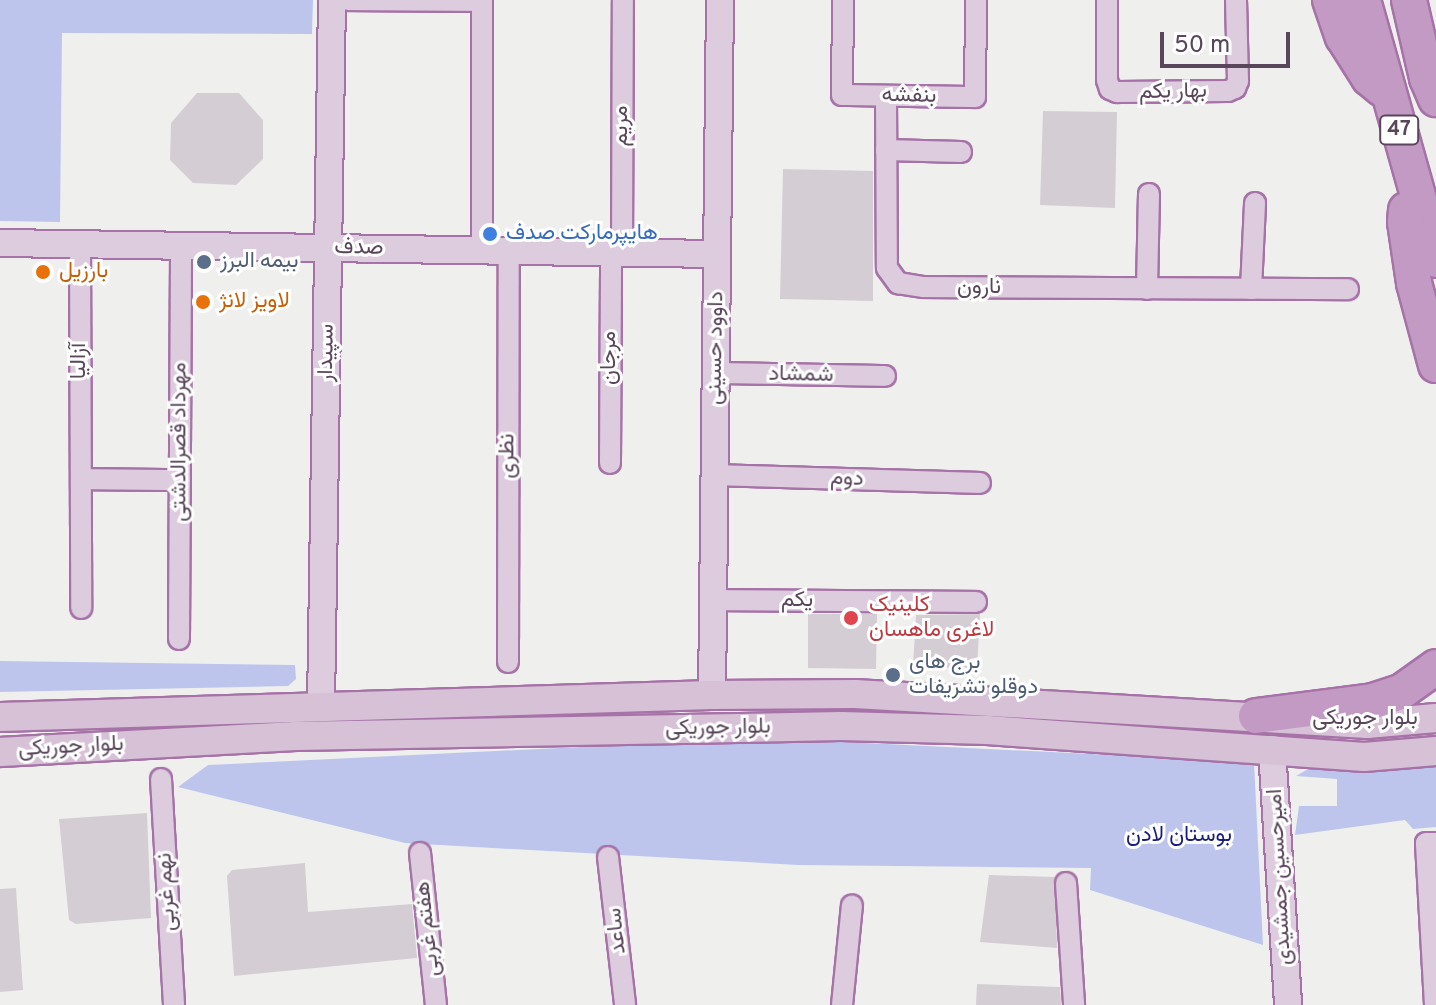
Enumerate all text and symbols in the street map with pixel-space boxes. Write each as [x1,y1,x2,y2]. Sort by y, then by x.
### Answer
scale bar [1164,16,1294,66]
text: 50 m [1174,31,1230,61]
street label: بهار یکم [1139,78,1207,106]
street label: بنفشه [881,82,937,110]
street label: مریم [609,105,635,147]
road number: 47 [1379,114,1419,146]
place label: هایپرمارکت صدف [506,221,658,247]
marker: هایپرمارکت صدف [481,225,499,243]
street label: صدف [334,234,384,262]
place label: بیمه البرز [220,249,298,275]
marker: بیمه البرز [195,253,213,271]
place label: بارزیل [59,259,108,285]
marker: بارزیل [34,263,52,281]
street label: نارون [957,275,1001,301]
place label: لاويز لانژ [219,289,290,315]
street label: داوود حسینی [702,291,730,405]
marker: لاويز لانژ [194,293,212,311]
street label: سپیدار [313,324,341,382]
street label: مرجان [597,331,623,385]
street label: آزالیا [67,343,93,379]
street label: شمشاد [768,361,834,389]
street label: مهرداد قصرالدشتی [167,362,193,522]
street label: نظری [495,433,521,479]
street label: دوم [830,465,864,493]
street label: یکم [781,588,813,614]
place label: کلینیک لاغری ماهسان [869,592,994,644]
marker: کلینیک لاغری ماهسان [840,607,862,629]
place label: برج های دوقلو تشریفات [909,649,1038,700]
marker: برج های دوقلو تشریفات [884,666,902,684]
street label: بلوار جوریکی [1312,706,1418,732]
street label: بلوار جوریکی [665,714,771,742]
street label: بلوار جوریکی [18,731,124,763]
street label: امیرحسین جمشیدی [1262,788,1298,966]
park label: بوستان لادن [1126,823,1232,849]
street label: نهم غربی [152,852,182,932]
street label: هفتم غربی [410,880,446,978]
street label: ساعد [601,907,633,955]

